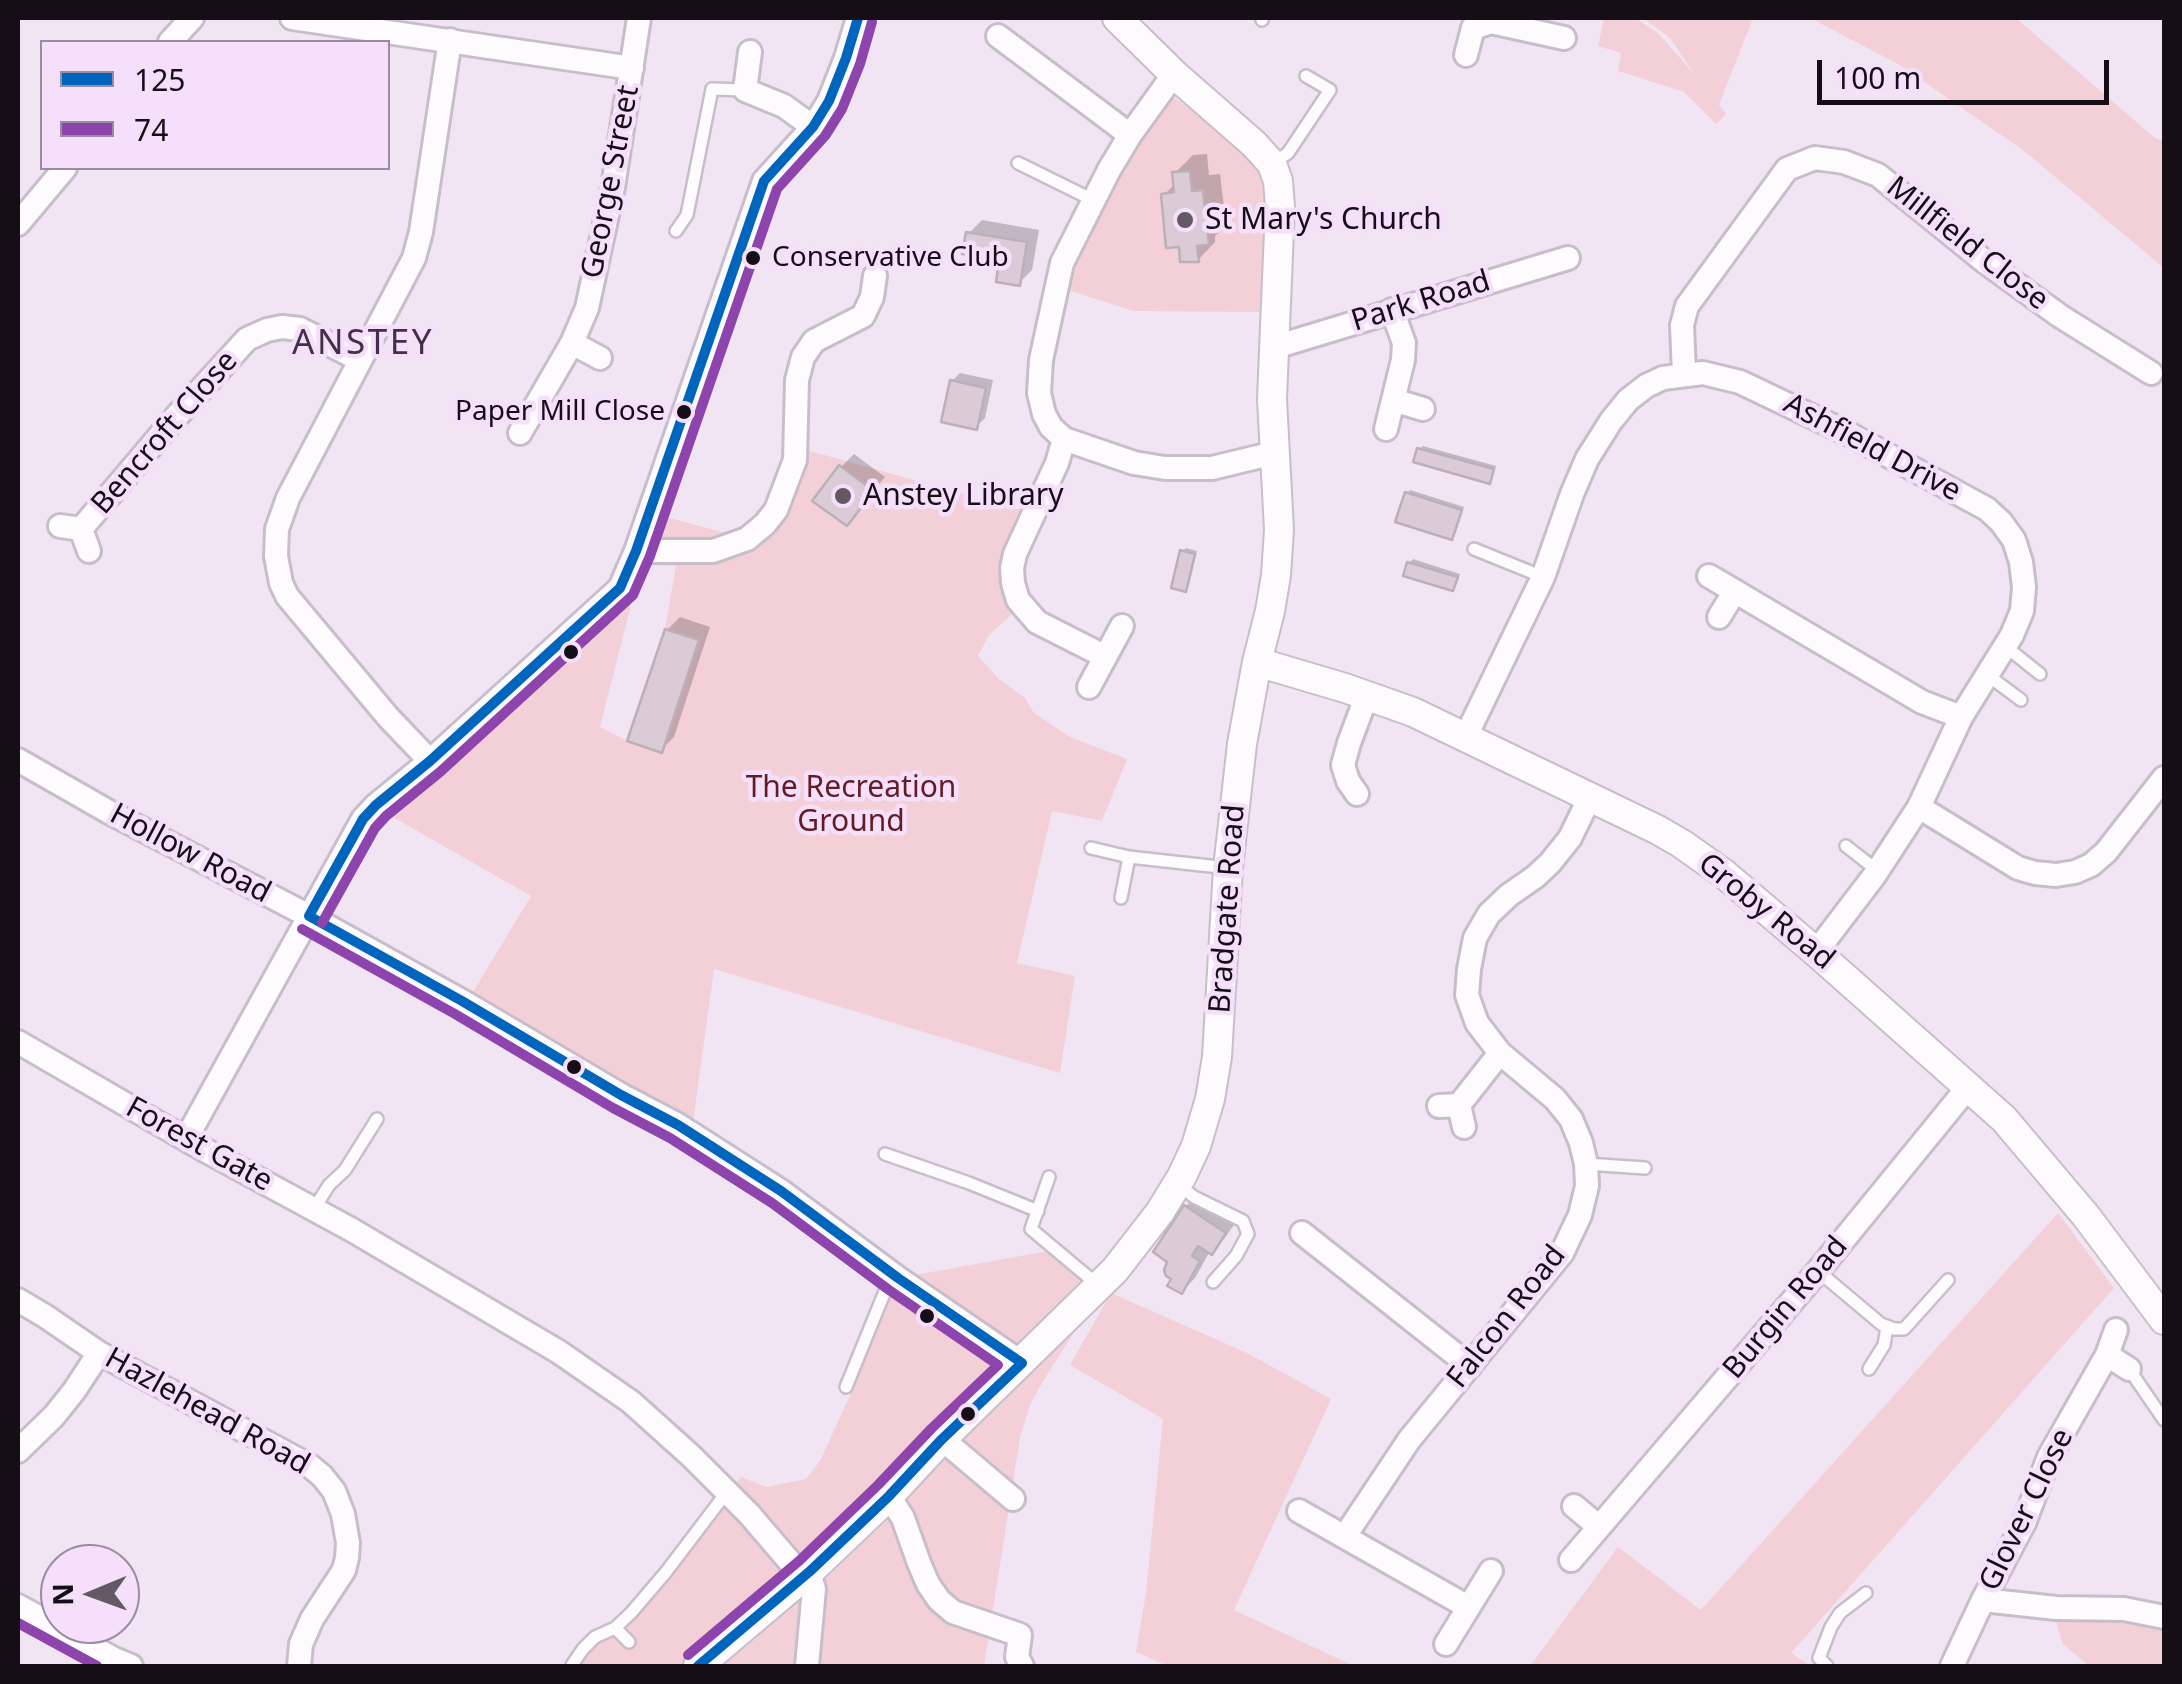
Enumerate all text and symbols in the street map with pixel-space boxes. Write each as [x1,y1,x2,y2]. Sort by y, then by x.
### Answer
legend [40,40,390,170]
scale bar [1822,40,2114,102]
text: 100 m [1834,57,1921,98]
text: 125 [134,59,185,100]
street label: George Street [575,82,647,282]
text: 74 [134,109,168,150]
street label: Millfield Close [1879,170,2055,318]
place label: St Mary's Church [1205,202,1442,238]
marker: St Mary's Church [1174,209,1196,231]
place label: Conservative Club [772,241,1009,275]
marker: Conservative Club [743,248,763,268]
street label: Park Road [1347,264,1495,340]
district label: ANSTEY [292,323,434,365]
street label: Bencroft Close [84,344,246,522]
street label: Ashfield Drive [1777,386,1967,510]
place label: Paper Mill Close [455,395,665,429]
marker: Paper Mill Close [674,402,694,422]
place label: Anstey Library [863,478,1064,514]
marker: Anstey Library [832,485,854,507]
unlabelled marker [561,642,581,662]
park label: The Recreation Ground [746,770,956,840]
street label: Hollow Road [103,797,277,911]
street label: Bradgate Road [1203,803,1253,1015]
street label: Groby Road [1691,846,1841,978]
unlabelled marker [564,1057,584,1077]
street label: Forest Gate [119,1090,279,1200]
street label: Burgin Road [1716,1229,1856,1387]
street label: Falcon Road [1440,1238,1574,1396]
unlabelled marker [917,1306,937,1326]
street label: Hazlehead Road [98,1341,316,1483]
unlabelled marker [958,1404,978,1424]
street label: Glover Close [1972,1423,2082,1597]
north arrow [40,1544,140,1644]
text: N [43,1583,81,1606]

